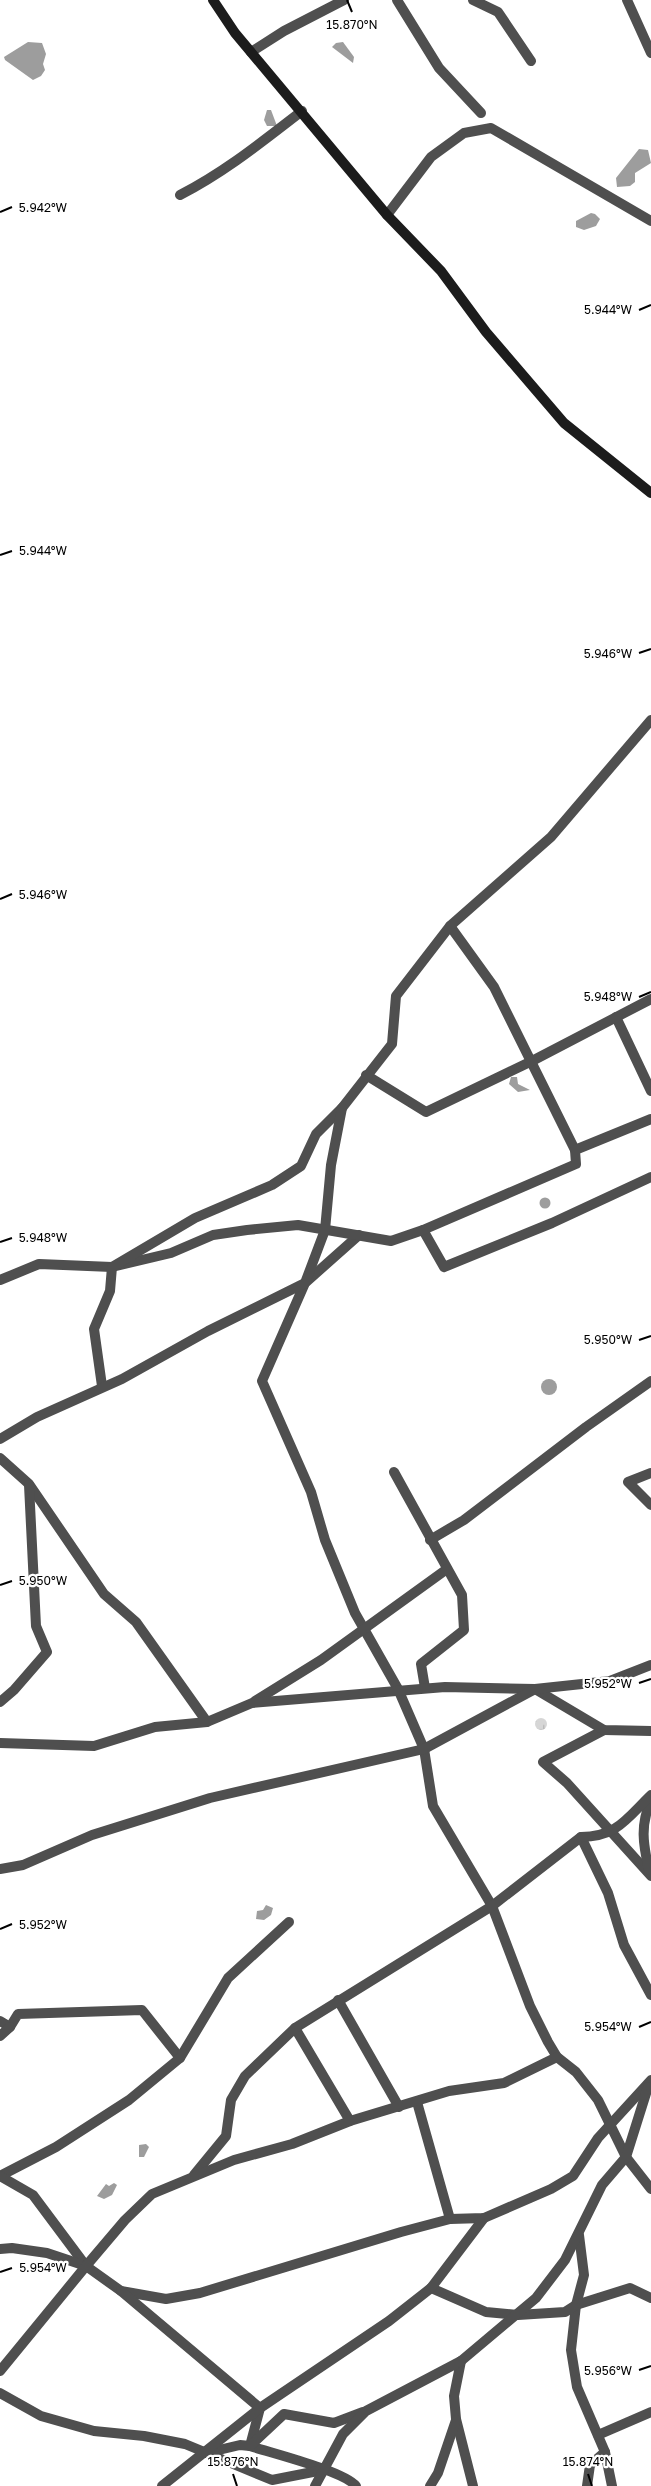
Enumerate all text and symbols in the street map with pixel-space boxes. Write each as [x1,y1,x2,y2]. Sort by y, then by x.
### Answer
text: 15.870°N [326,17,378,32]
text: 5.942°W [19,200,68,215]
text: 5.944°W [584,302,633,317]
text: 5.944°W [19,543,68,558]
text: 5.946°W [584,646,633,661]
text: 5.946°W [19,887,68,902]
text: 5.948°W [584,989,633,1004]
text: 5.948°W [19,1230,68,1245]
text: 5.950°W [584,1332,633,1347]
text: 5.950°W [19,1573,68,1588]
text: 5.952°W [584,1676,632,1691]
text: 5.952°W [19,1917,67,1932]
text: 5.954°W [584,2019,632,2034]
text: 5.954°W [19,2260,67,2275]
text: 5.956°W [584,2363,633,2378]
text: 15.876°N [207,2454,259,2469]
text: 15.874°N [563,2454,613,2469]

